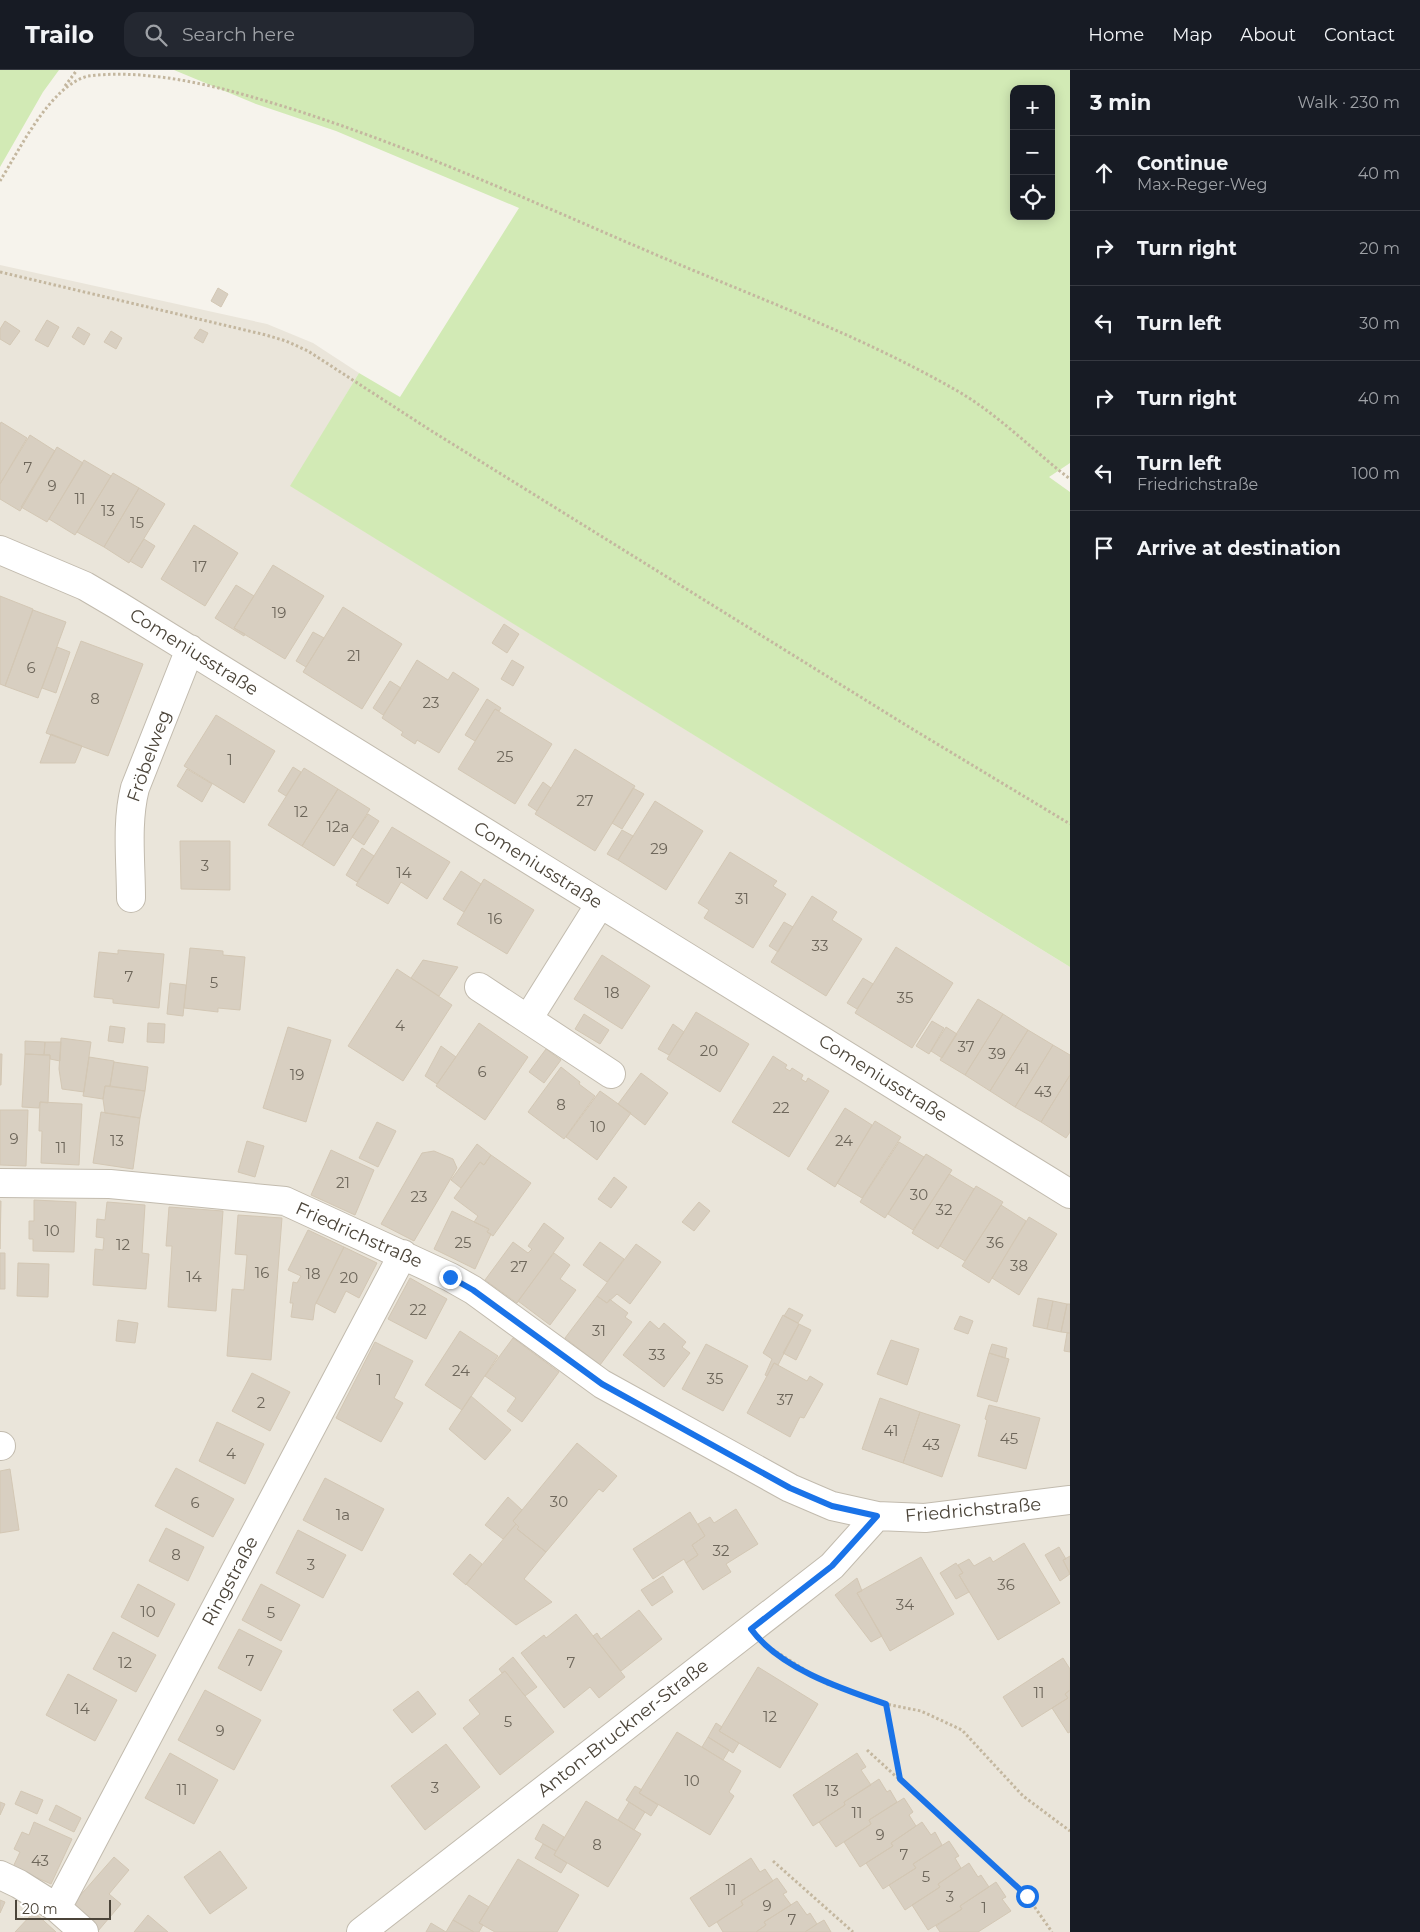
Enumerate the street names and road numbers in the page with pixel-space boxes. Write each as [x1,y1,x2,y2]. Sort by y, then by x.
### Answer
street label: Comeniusstraße [126,604,263,701]
street label: Fröbelweg [122,707,176,805]
street label: Comeniusstraße [470,817,607,914]
street label: Comeniusstraße [815,1030,952,1127]
street label: Friedrichstraße [292,1197,426,1273]
street label: Friedrichstraße [904,1493,1042,1527]
street label: Ringstraße [197,1532,263,1630]
street label: Anton-Bruckner-Straße [533,1654,713,1802]

